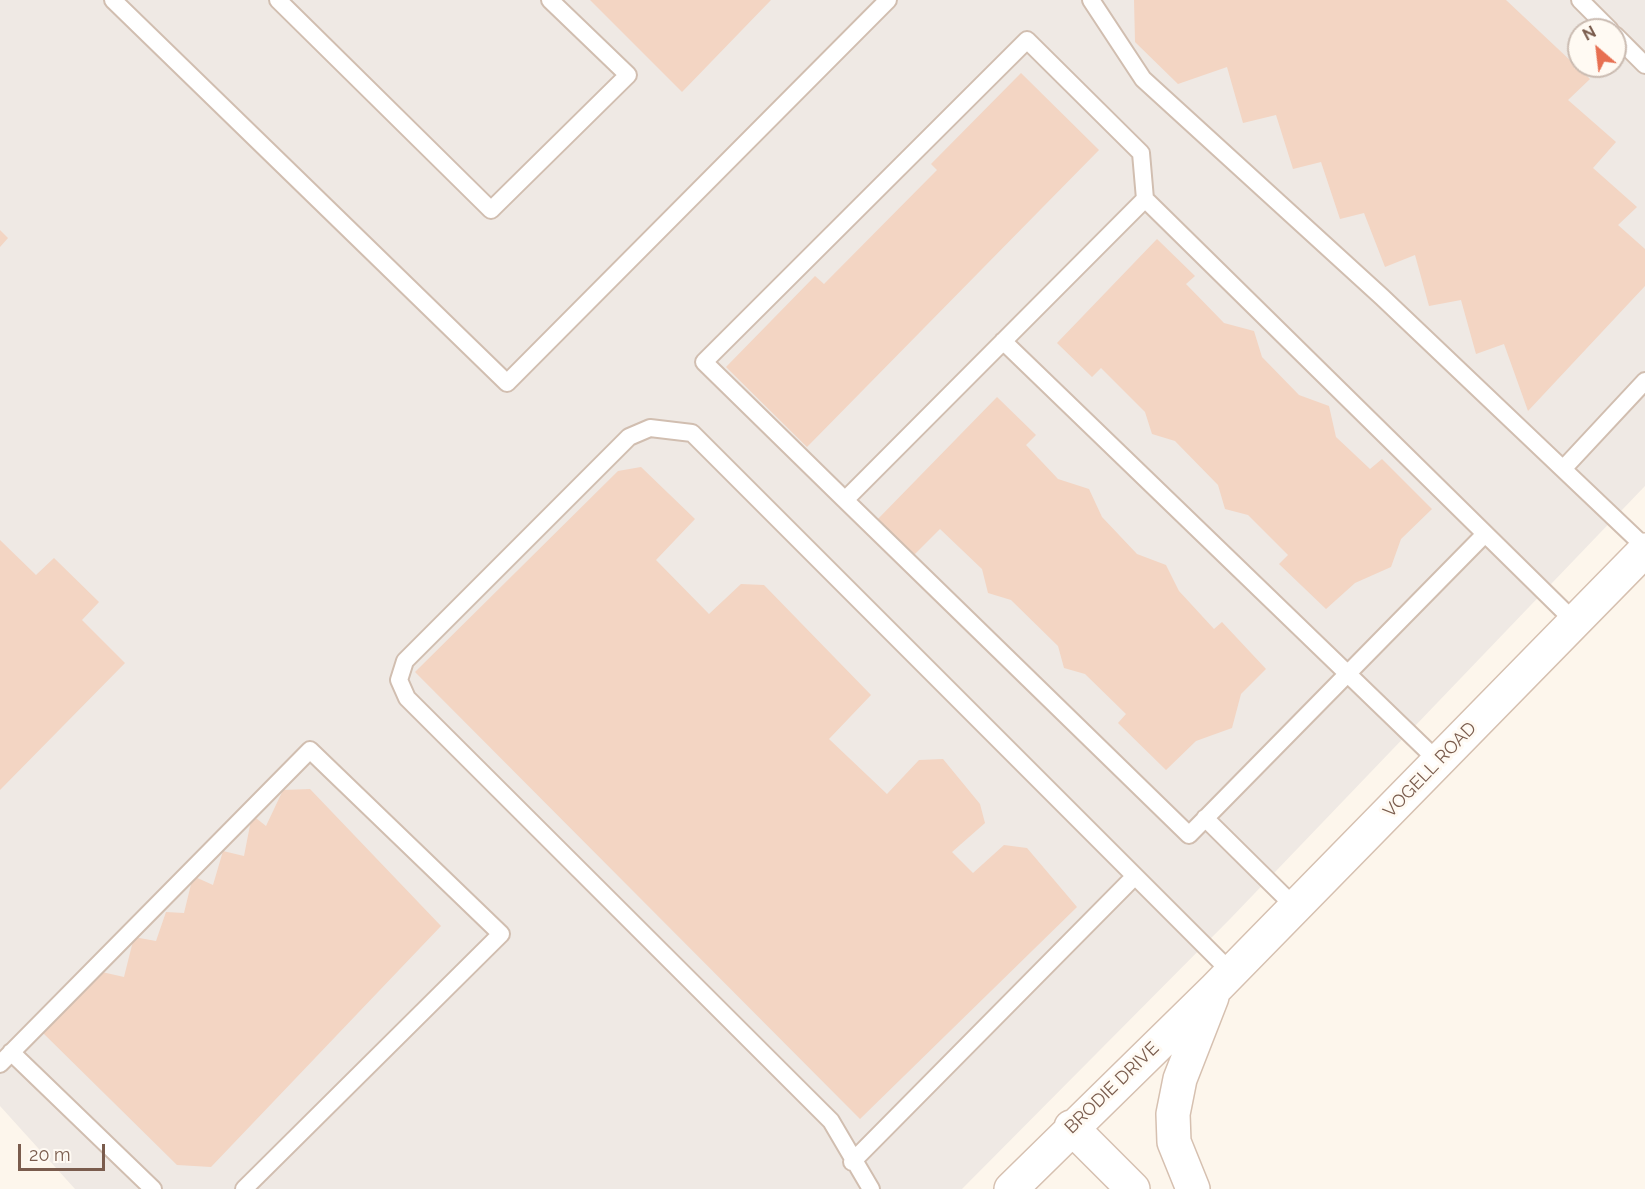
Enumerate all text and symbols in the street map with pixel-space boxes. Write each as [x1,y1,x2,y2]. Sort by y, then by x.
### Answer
north arrow [1567,18,1627,78]
text: N [1579,22,1599,45]
street label: VOGELL ROAD [1379,718,1481,822]
street label: BRODIE DRIVE [1060,1038,1164,1138]
scale bar [21,1132,108,1170]
text: 20 m [29,1144,71,1165]

